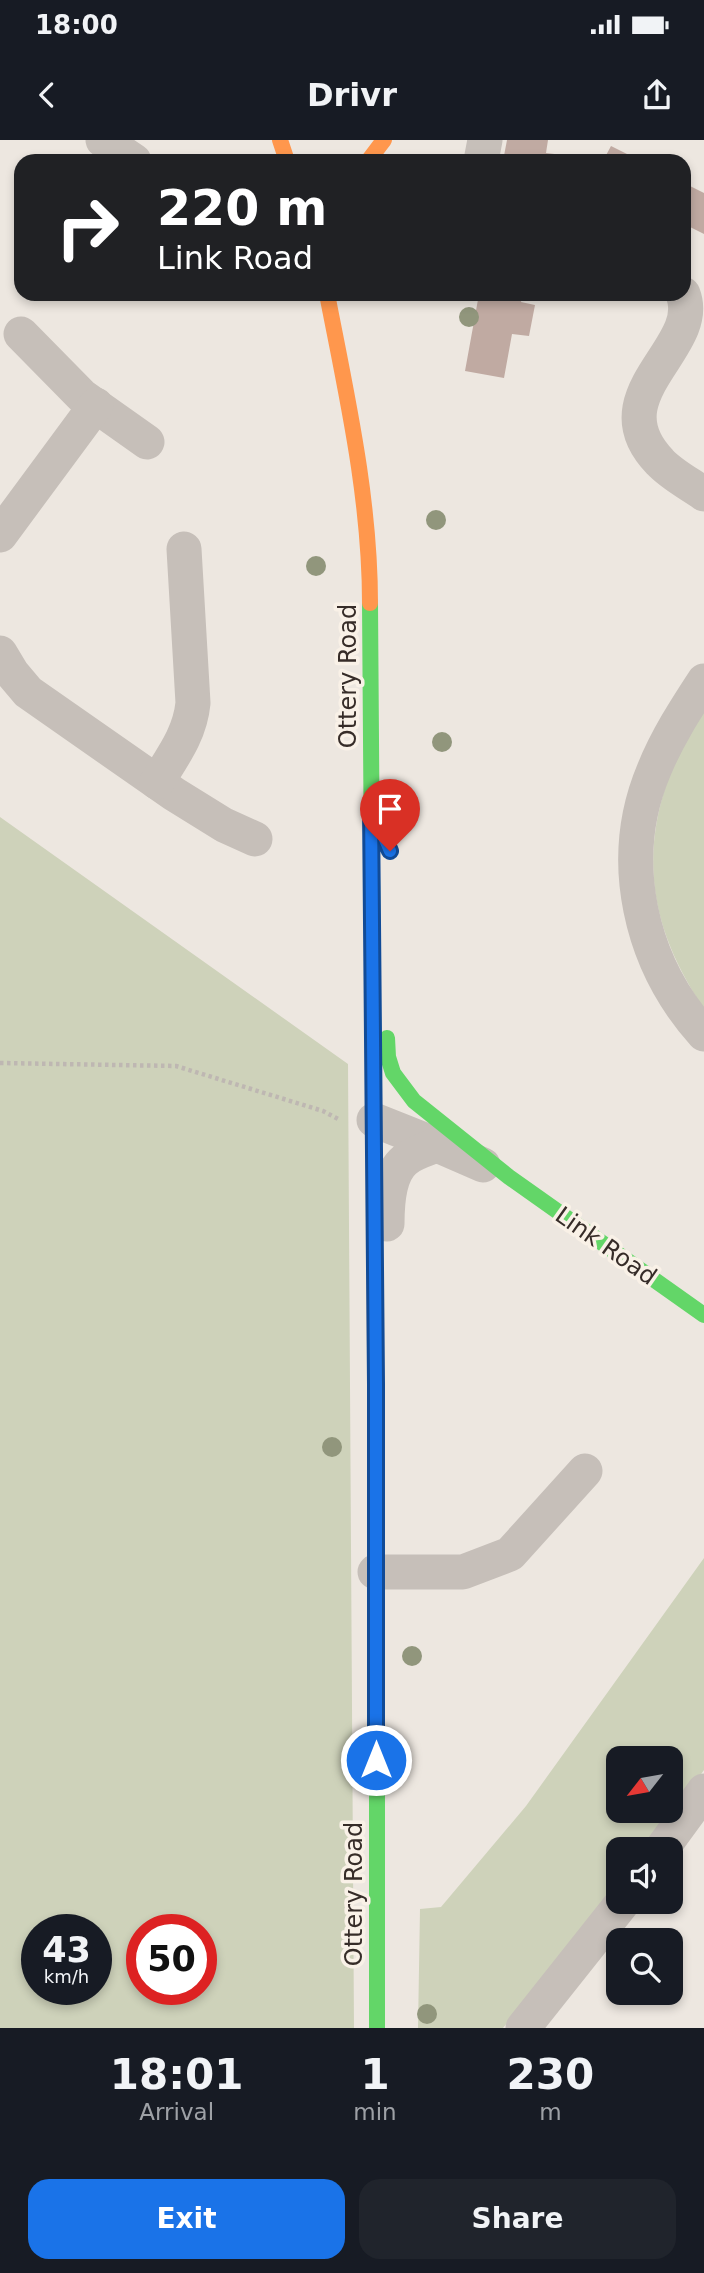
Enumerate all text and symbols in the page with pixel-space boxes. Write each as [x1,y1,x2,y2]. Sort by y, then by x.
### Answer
text: 18:00 [35,10,118,40]
icon: back [28,76,66,114]
text: Drivr [307,76,397,114]
icon: share [638,76,676,114]
text: 220 m [157,180,327,237]
icon: right [42,182,133,273]
text: Link Road [157,239,313,277]
street label: Ottery Road [334,604,362,748]
pin [360,779,420,851]
icon: arrive [371,790,409,828]
street label: Link Road [550,1201,662,1291]
position arrow [339,1723,413,1797]
north arrow [606,1746,682,1824]
map controls [606,1746,683,2005]
street label: Ottery Road [340,1822,368,1966]
button: sound [606,1837,683,1914]
speed limit sign: 50 [126,1914,217,2005]
button: search [606,1928,683,2005]
text: 43 [42,1930,91,1970]
text: km/h [44,1966,89,1987]
text: 18:01 [110,2050,244,2099]
text: 1 [360,2050,390,2099]
text: 230 [507,2050,594,2099]
text: Arrival [139,2099,214,2125]
text: min [353,2099,397,2125]
text: m [539,2099,562,2125]
button: Exit [28,2179,345,2259]
button: Share [359,2179,676,2259]

